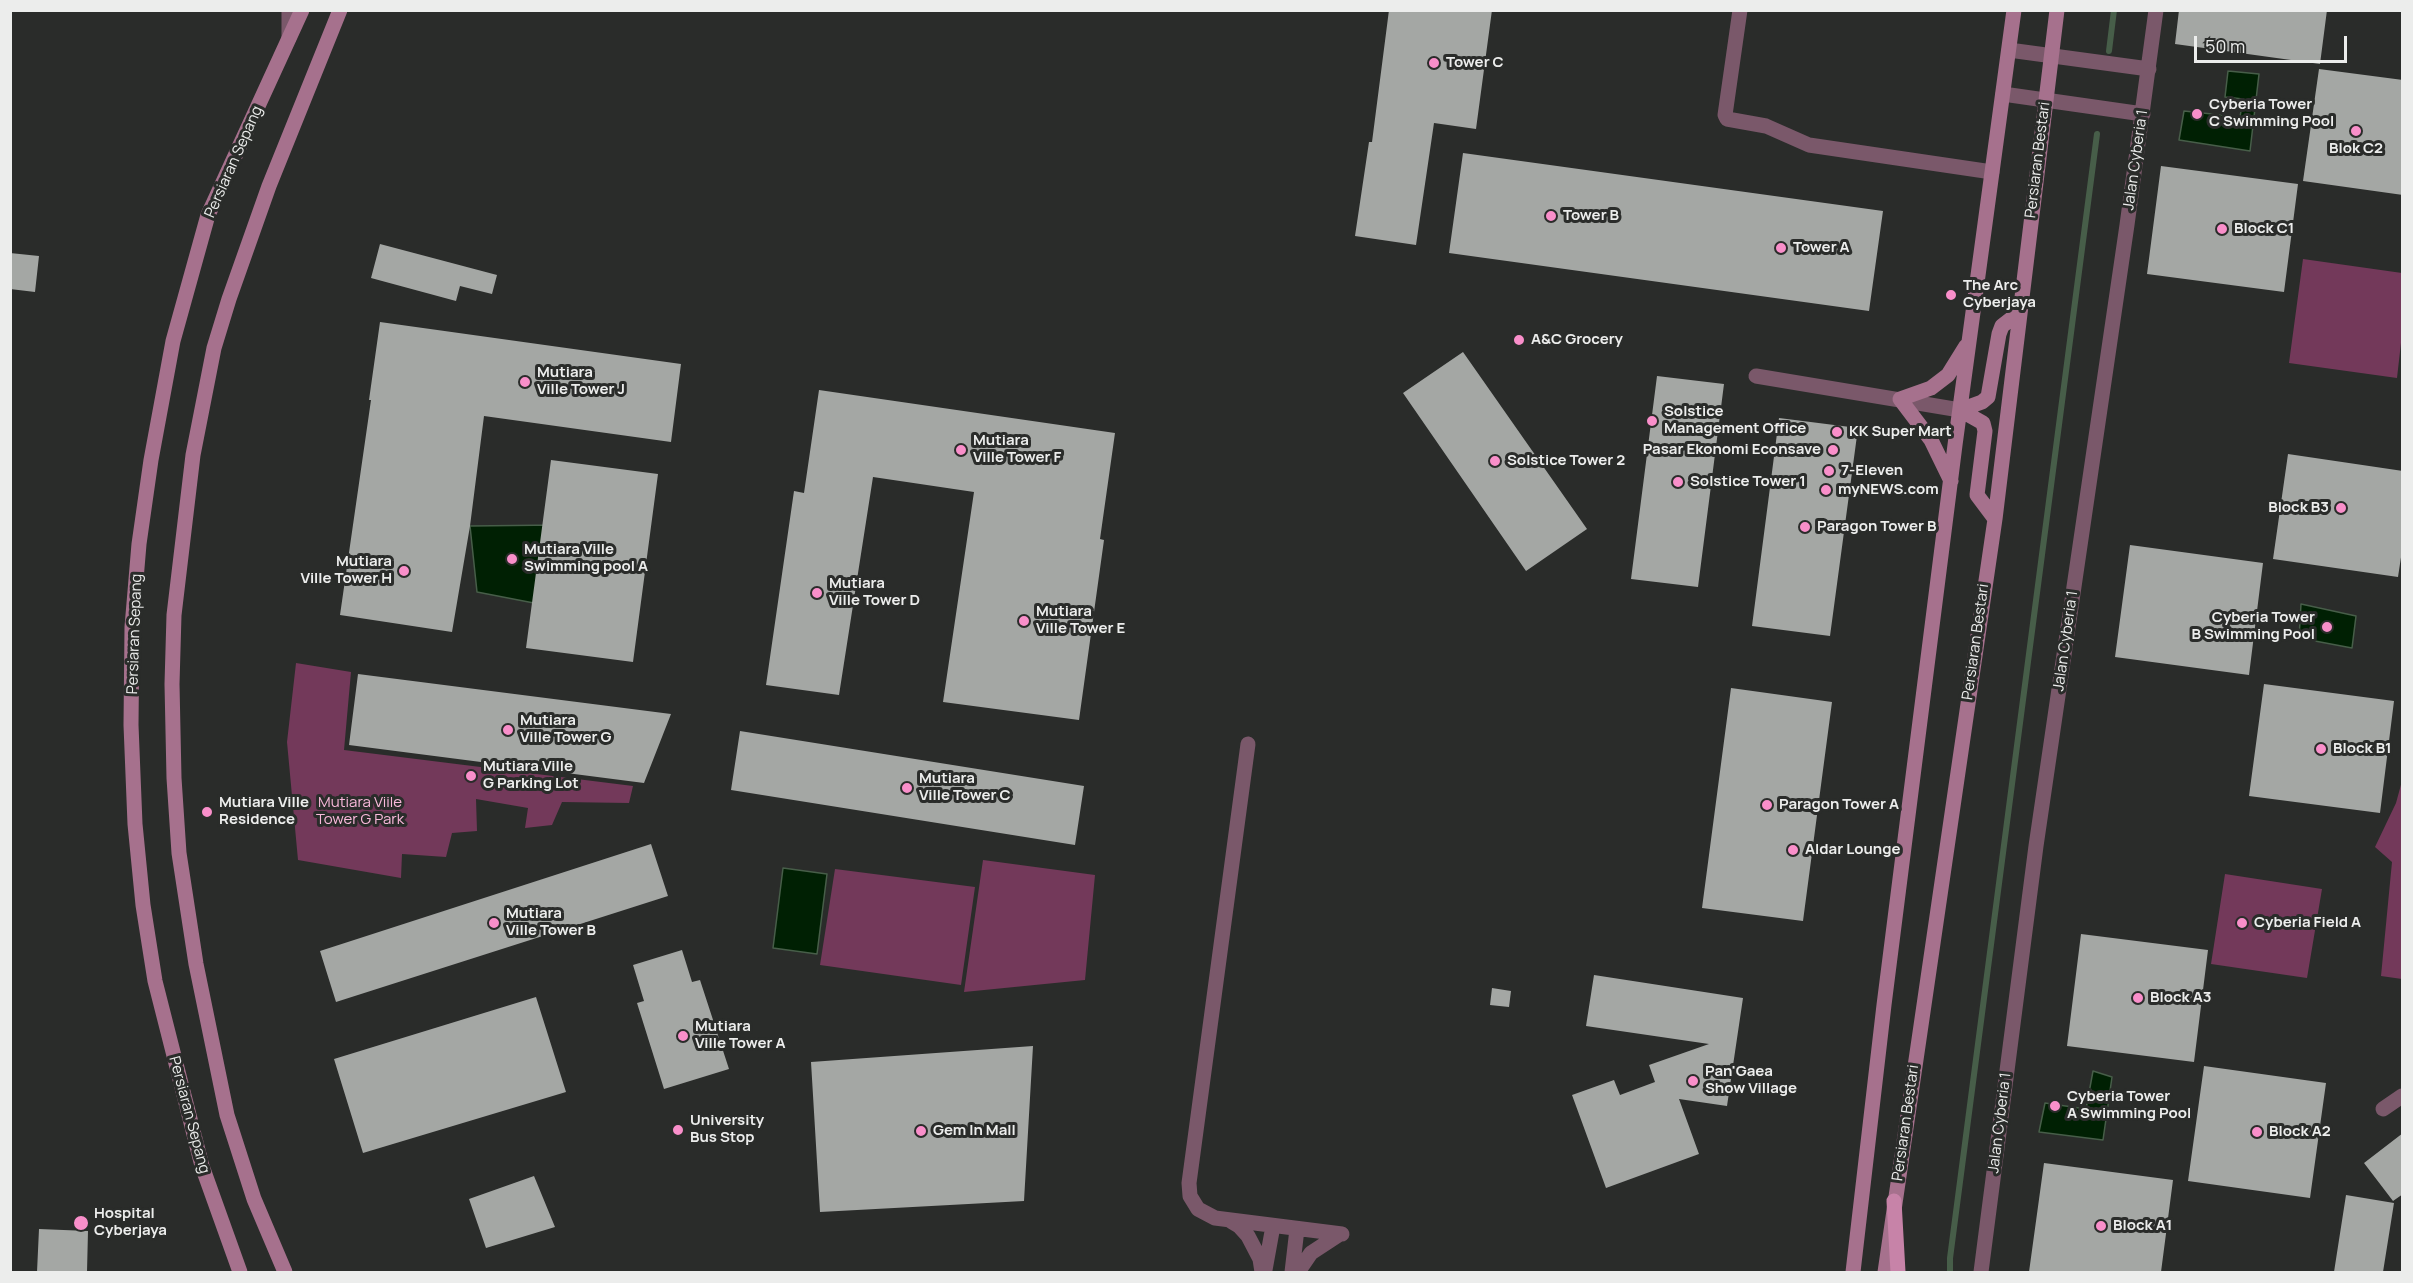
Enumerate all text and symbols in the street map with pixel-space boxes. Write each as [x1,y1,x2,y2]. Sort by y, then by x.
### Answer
scale bar [2197,24,2350,62]
text: 50 m [2205,34,2245,58]
place label: Tower C [1446,54,1504,72]
marker: Tower C [1427,56,1441,70]
place label: Cyberia Tower C Swimming Pool [2209,96,2334,131]
street label: Persiaran Bestari [2022,101,2054,219]
street label: Persiaran Sepang [201,103,267,221]
marker: Cyberia Tower C Swimming Pool [2190,107,2204,121]
street label: Jalan Cyberia 1 [2120,109,2152,211]
marker: Blok C2 [2349,124,2363,138]
place label: Blok C2 [2329,140,2383,158]
place label: Tower B [1563,207,1619,225]
marker: Tower B [1544,209,1558,223]
place label: Block C1 [2234,220,2294,238]
marker: Block C1 [2215,222,2229,236]
place label: Tower A [1793,239,1850,257]
marker: Tower A [1774,241,1788,255]
place label: The Arc Cyberjaya [1963,277,2036,312]
marker: The Arc Cyberjaya [1944,288,1958,302]
place label: A&C Grocery [1531,331,1623,349]
marker: A&C Grocery [1512,333,1526,347]
place label: Mutiara Ville Tower J [537,364,625,399]
marker: Mutiara Ville Tower J [518,375,532,389]
place label: Solstice Management Office [1664,403,1806,438]
marker: Solstice Management Office [1645,414,1659,428]
place label: KK Super Mart [1849,423,1952,441]
marker: KK Super Mart [1830,425,1844,439]
place label: Mutiara Ville Tower F [973,432,1061,467]
place label: Pasar Ekonomi Econsave [1643,441,1821,459]
marker: Mutiara Ville Tower F [954,443,968,457]
marker: Pasar Ekonomi Econsave [1826,443,1840,457]
place label: Solstice Tower 2 [1507,452,1625,470]
marker: Solstice Tower 2 [1488,454,1502,468]
place label: 7-Eleven [1841,462,1903,480]
marker: 7-Eleven [1822,464,1836,478]
place label: Solstice Tower 1 [1690,473,1806,491]
marker: Solstice Tower 1 [1671,475,1685,489]
place label: myNEWS.com [1838,481,1939,499]
marker: myNEWS.com [1819,483,1833,497]
place label: Block B3 [2268,499,2329,517]
marker: Block B3 [2334,501,2348,515]
place label: Paragon Tower B [1817,518,1936,536]
marker: Paragon Tower B [1798,520,1812,534]
place label: Mutiara Ville Swimming pool A [524,541,648,576]
marker: Mutiara Ville Swimming pool A [505,552,519,566]
place label: Mutiara Ville Tower H [301,553,392,588]
marker: Mutiara Ville Tower H [397,564,411,578]
street label: Persiaran Sepang [124,573,146,695]
place label: Mutiara Ville Tower D [829,575,920,610]
street label: Persiaran Bestari [1959,583,1993,701]
marker: Mutiara Ville Tower D [810,586,824,600]
street label: Jalan Cyberia 1 [2050,590,2082,692]
place label: Mutiara Ville Tower E [1036,603,1125,638]
place label: Cyberia Tower B Swimming Pool [2191,609,2315,644]
marker: Mutiara Ville Tower E [1017,614,1031,628]
marker: Cyberia Tower B Swimming Pool [2320,620,2334,634]
place label: Mutiara Ville Tower G [520,712,612,747]
marker: Mutiara Ville Tower G [501,723,515,737]
place label: Block B1 [2333,740,2392,758]
marker: Block B1 [2314,742,2328,756]
place label: Mutiara Ville G Parking Lot [483,758,579,793]
marker: Mutiara Ville G Parking Lot [464,769,478,783]
place label: Mutiara Ville Tower C [919,770,1011,805]
marker: Mutiara Ville Tower C [900,781,914,795]
place label: Mutiara Ville Residence [219,794,309,829]
park label: Mutiara Viile Tower G Park [316,794,404,829]
place label: Paragon Tower A [1779,796,1899,814]
marker: Paragon Tower A [1760,798,1774,812]
marker: Mutiara Ville Residence [200,805,214,819]
place label: Aldar Lounge [1805,841,1900,859]
marker: Aldar Lounge [1786,843,1800,857]
place label: Mutiara Ville Tower B [506,905,596,940]
place label: Cyberia Field A [2254,914,2361,932]
marker: Mutiara Ville Tower B [487,916,501,930]
marker: Cyberia Field A [2235,916,2249,930]
place label: Block A3 [2150,989,2211,1007]
marker: Block A3 [2131,991,2145,1005]
place label: Mutiara Ville Tower A [695,1018,786,1053]
marker: Mutiara Ville Tower A [676,1029,690,1043]
street label: Persiaran Sepang [165,1054,213,1176]
place label: Pan'Gaea Show Village [1705,1063,1797,1098]
street label: Persiaran Bestari [1889,1064,1923,1182]
street label: Jalan Cyberia 1 [1985,1072,2015,1174]
marker: Pan'Gaea Show Village [1686,1074,1700,1088]
place label: Cyberia Tower A Swimming Pool [2067,1088,2191,1123]
marker: Cyberia Tower A Swimming Pool [2048,1099,2062,1113]
place label: University Bus Stop [690,1112,764,1147]
place label: Gem In Mall [933,1122,1016,1140]
marker: University Bus Stop [671,1123,685,1137]
place label: Block A2 [2269,1123,2331,1141]
marker: Gem In Mall [914,1124,928,1138]
marker: Block A2 [2250,1125,2264,1139]
place label: Hospital Cyberjaya [94,1205,167,1240]
marker: Hospital Cyberjaya [72,1214,90,1232]
place label: Block A1 [2113,1217,2172,1235]
marker: Block A1 [2094,1219,2108,1233]

